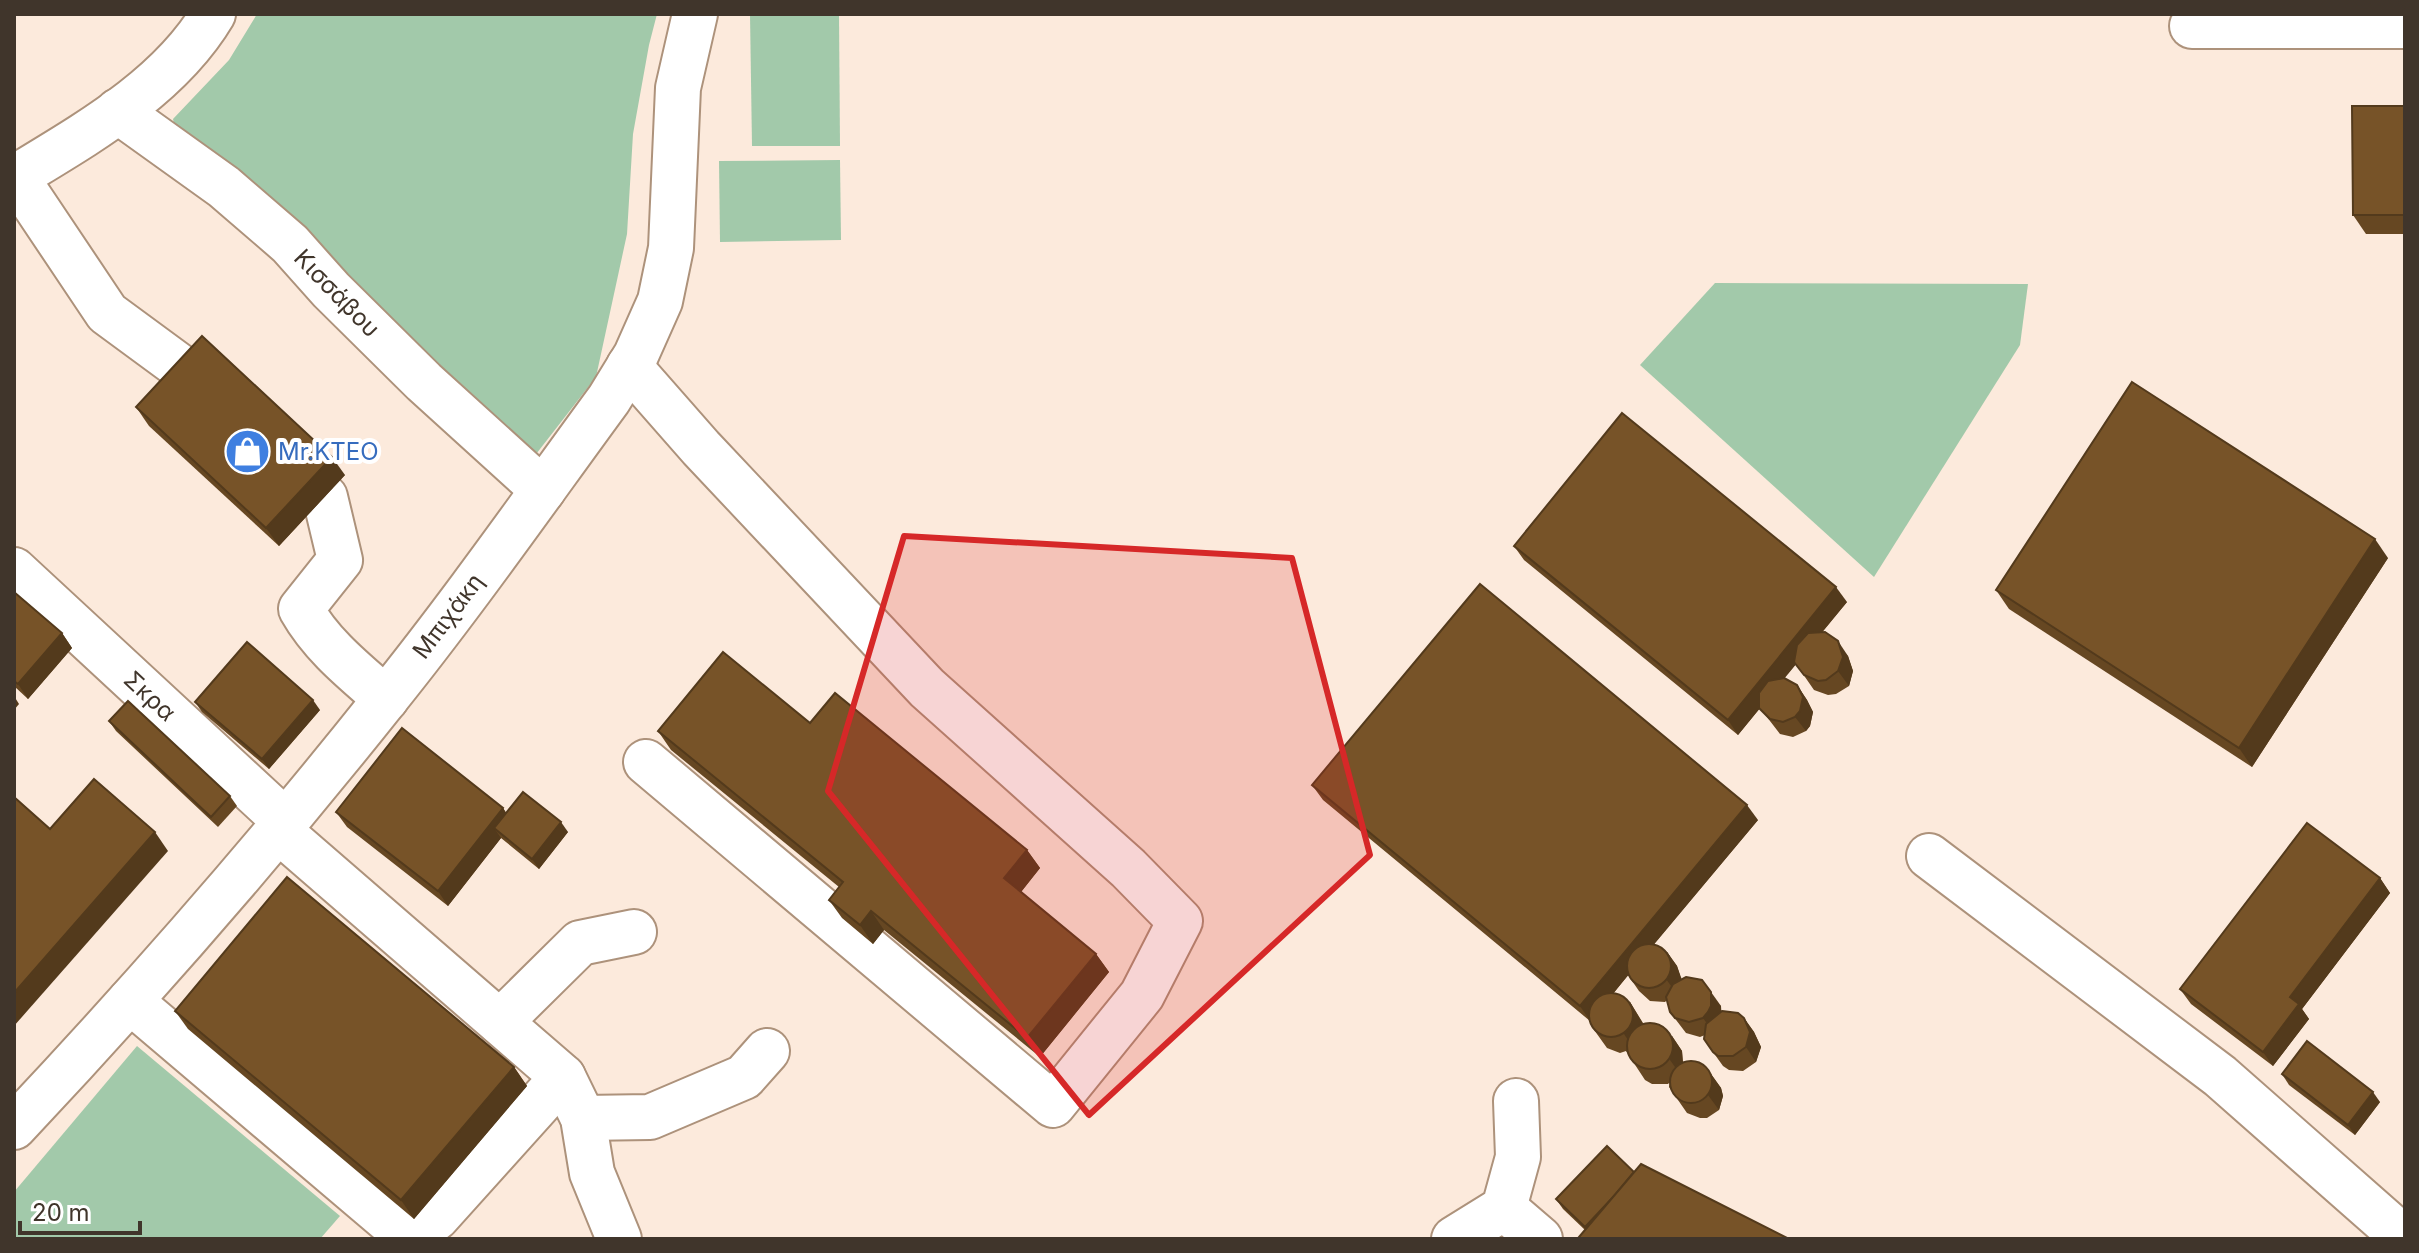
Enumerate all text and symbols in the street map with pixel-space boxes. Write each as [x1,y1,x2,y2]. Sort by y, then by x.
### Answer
street label: Κισσάβου [288,243,386,343]
shop icon: Mr.KTEO [223,427,271,475]
place label: Mr.KTEO [278,437,379,466]
street label: Μπιχάκη [406,568,490,664]
street label: Σκρα [118,665,182,727]
scale bar [20,1185,140,1235]
text: 20 m [32,1198,90,1227]

